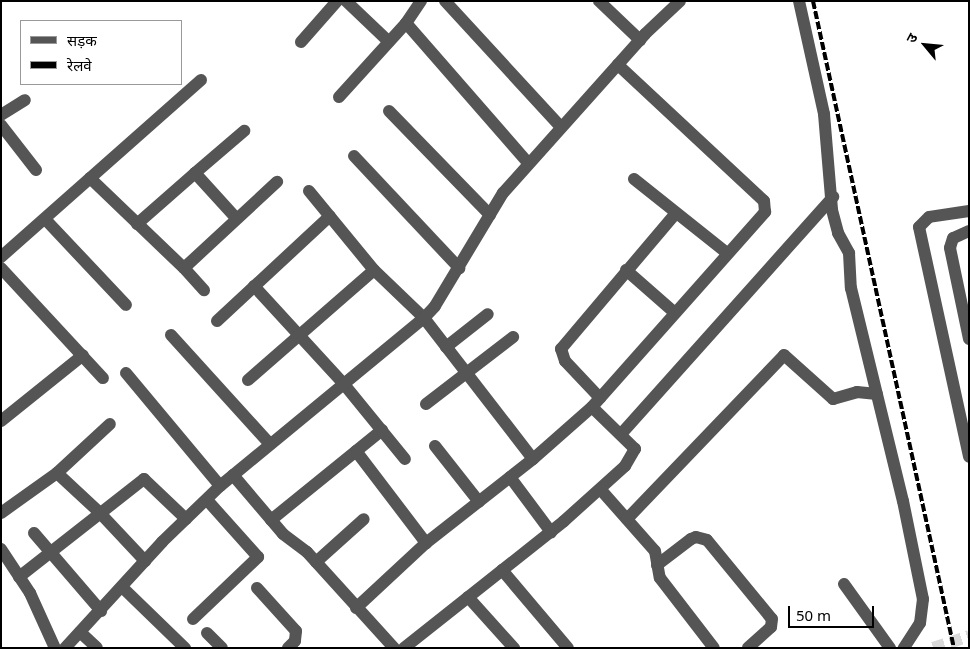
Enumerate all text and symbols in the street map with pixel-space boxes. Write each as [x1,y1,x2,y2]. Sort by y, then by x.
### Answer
legend [20,20,182,85]
north arrow [900,20,950,70]
text: सड़क [67,30,97,50]
text: उ [901,30,922,46]
text: रेलवे [67,55,92,75]
scale bar [790,596,876,628]
text: 50 m [796,605,831,625]

